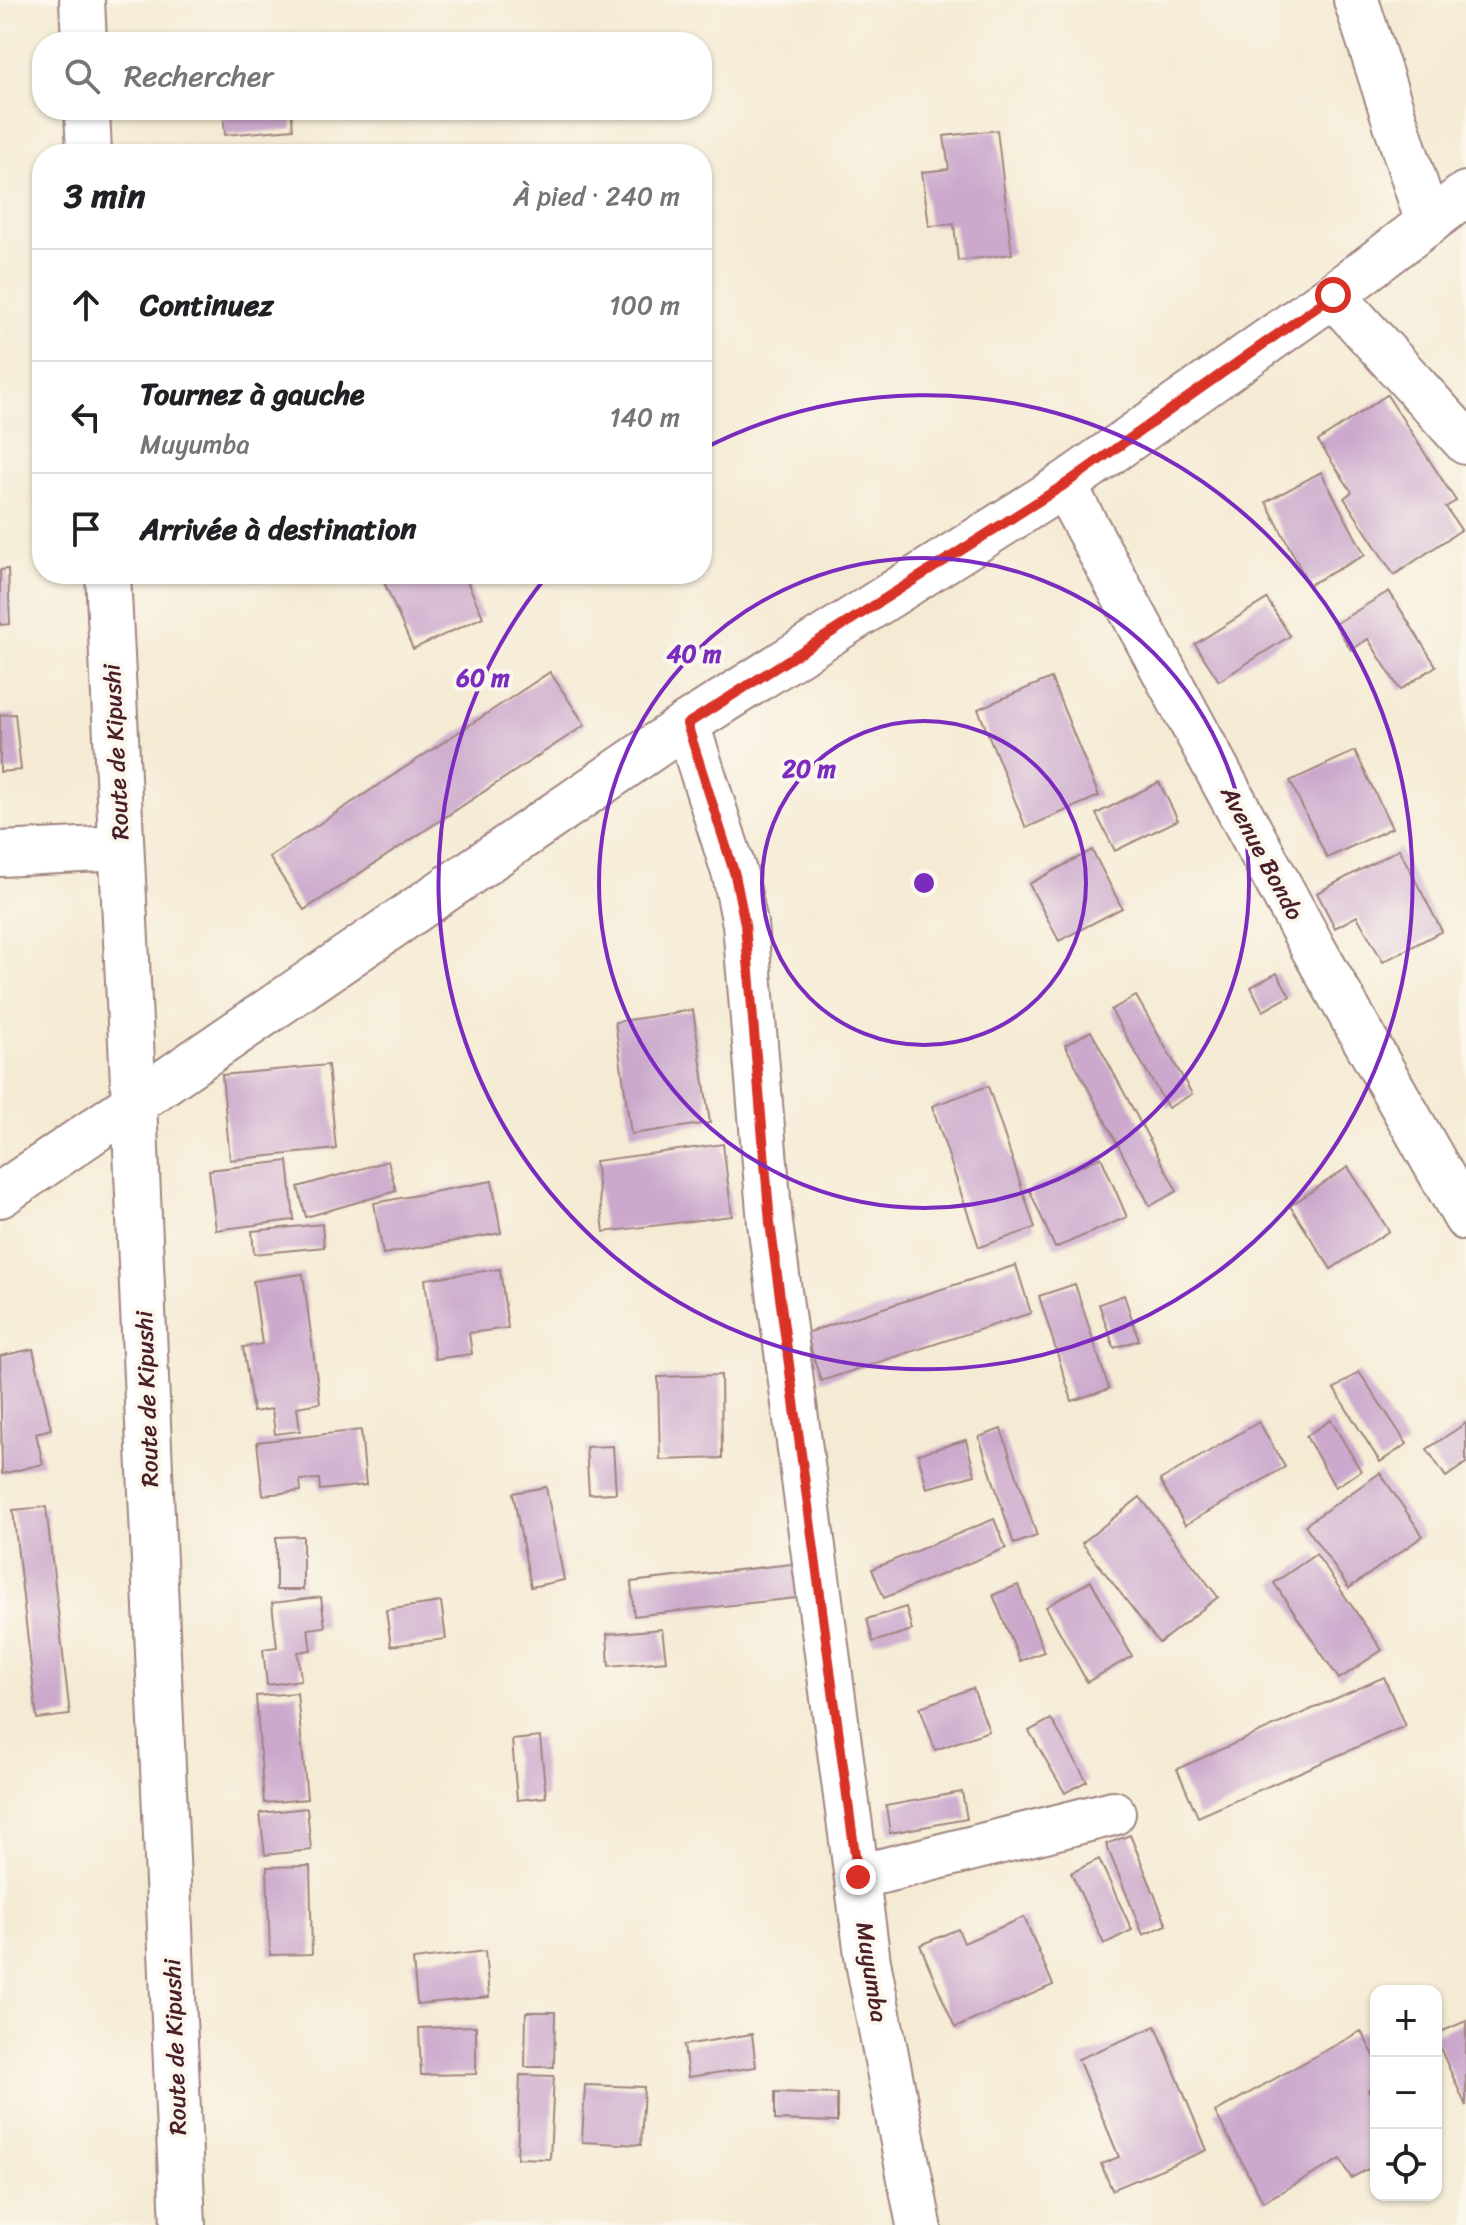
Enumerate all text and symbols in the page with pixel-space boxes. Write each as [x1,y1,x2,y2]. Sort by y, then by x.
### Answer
search box [32,32,712,120]
text: Rechercher [124,49,274,103]
icon: search [60,54,104,98]
text: 3 min [64,166,145,226]
text: À pied · 240 m [513,173,680,219]
route start [1315,277,1351,313]
text: Continuez [140,278,274,332]
text: 100 m [609,282,680,328]
icon: ahead [64,283,108,327]
text: Tournez à gauche [140,367,365,421]
text: 140 m [609,394,680,440]
icon: left [64,395,108,439]
text: Muyumba [140,421,250,467]
text: Arrivée à destination [140,502,417,556]
icon: arrive [64,507,108,551]
text: 40 m [667,633,722,675]
text: 60 m [455,657,510,699]
street label: Route de Kipushi [90,662,142,841]
text: 20 m [781,748,836,790]
street label: Avenue Bondo [1208,777,1315,928]
centre of rings [910,869,938,897]
street label: Route de Kipushi [123,1309,171,1488]
route end [840,1859,876,1895]
street label: Muyumba [843,1919,901,2025]
street label: Route de Kipushi [151,1957,199,2136]
map controls [1370,1985,1442,2201]
button: + [1370,1985,1442,2057]
button: − [1370,2057,1442,2129]
button: locate [1370,2129,1442,2201]

